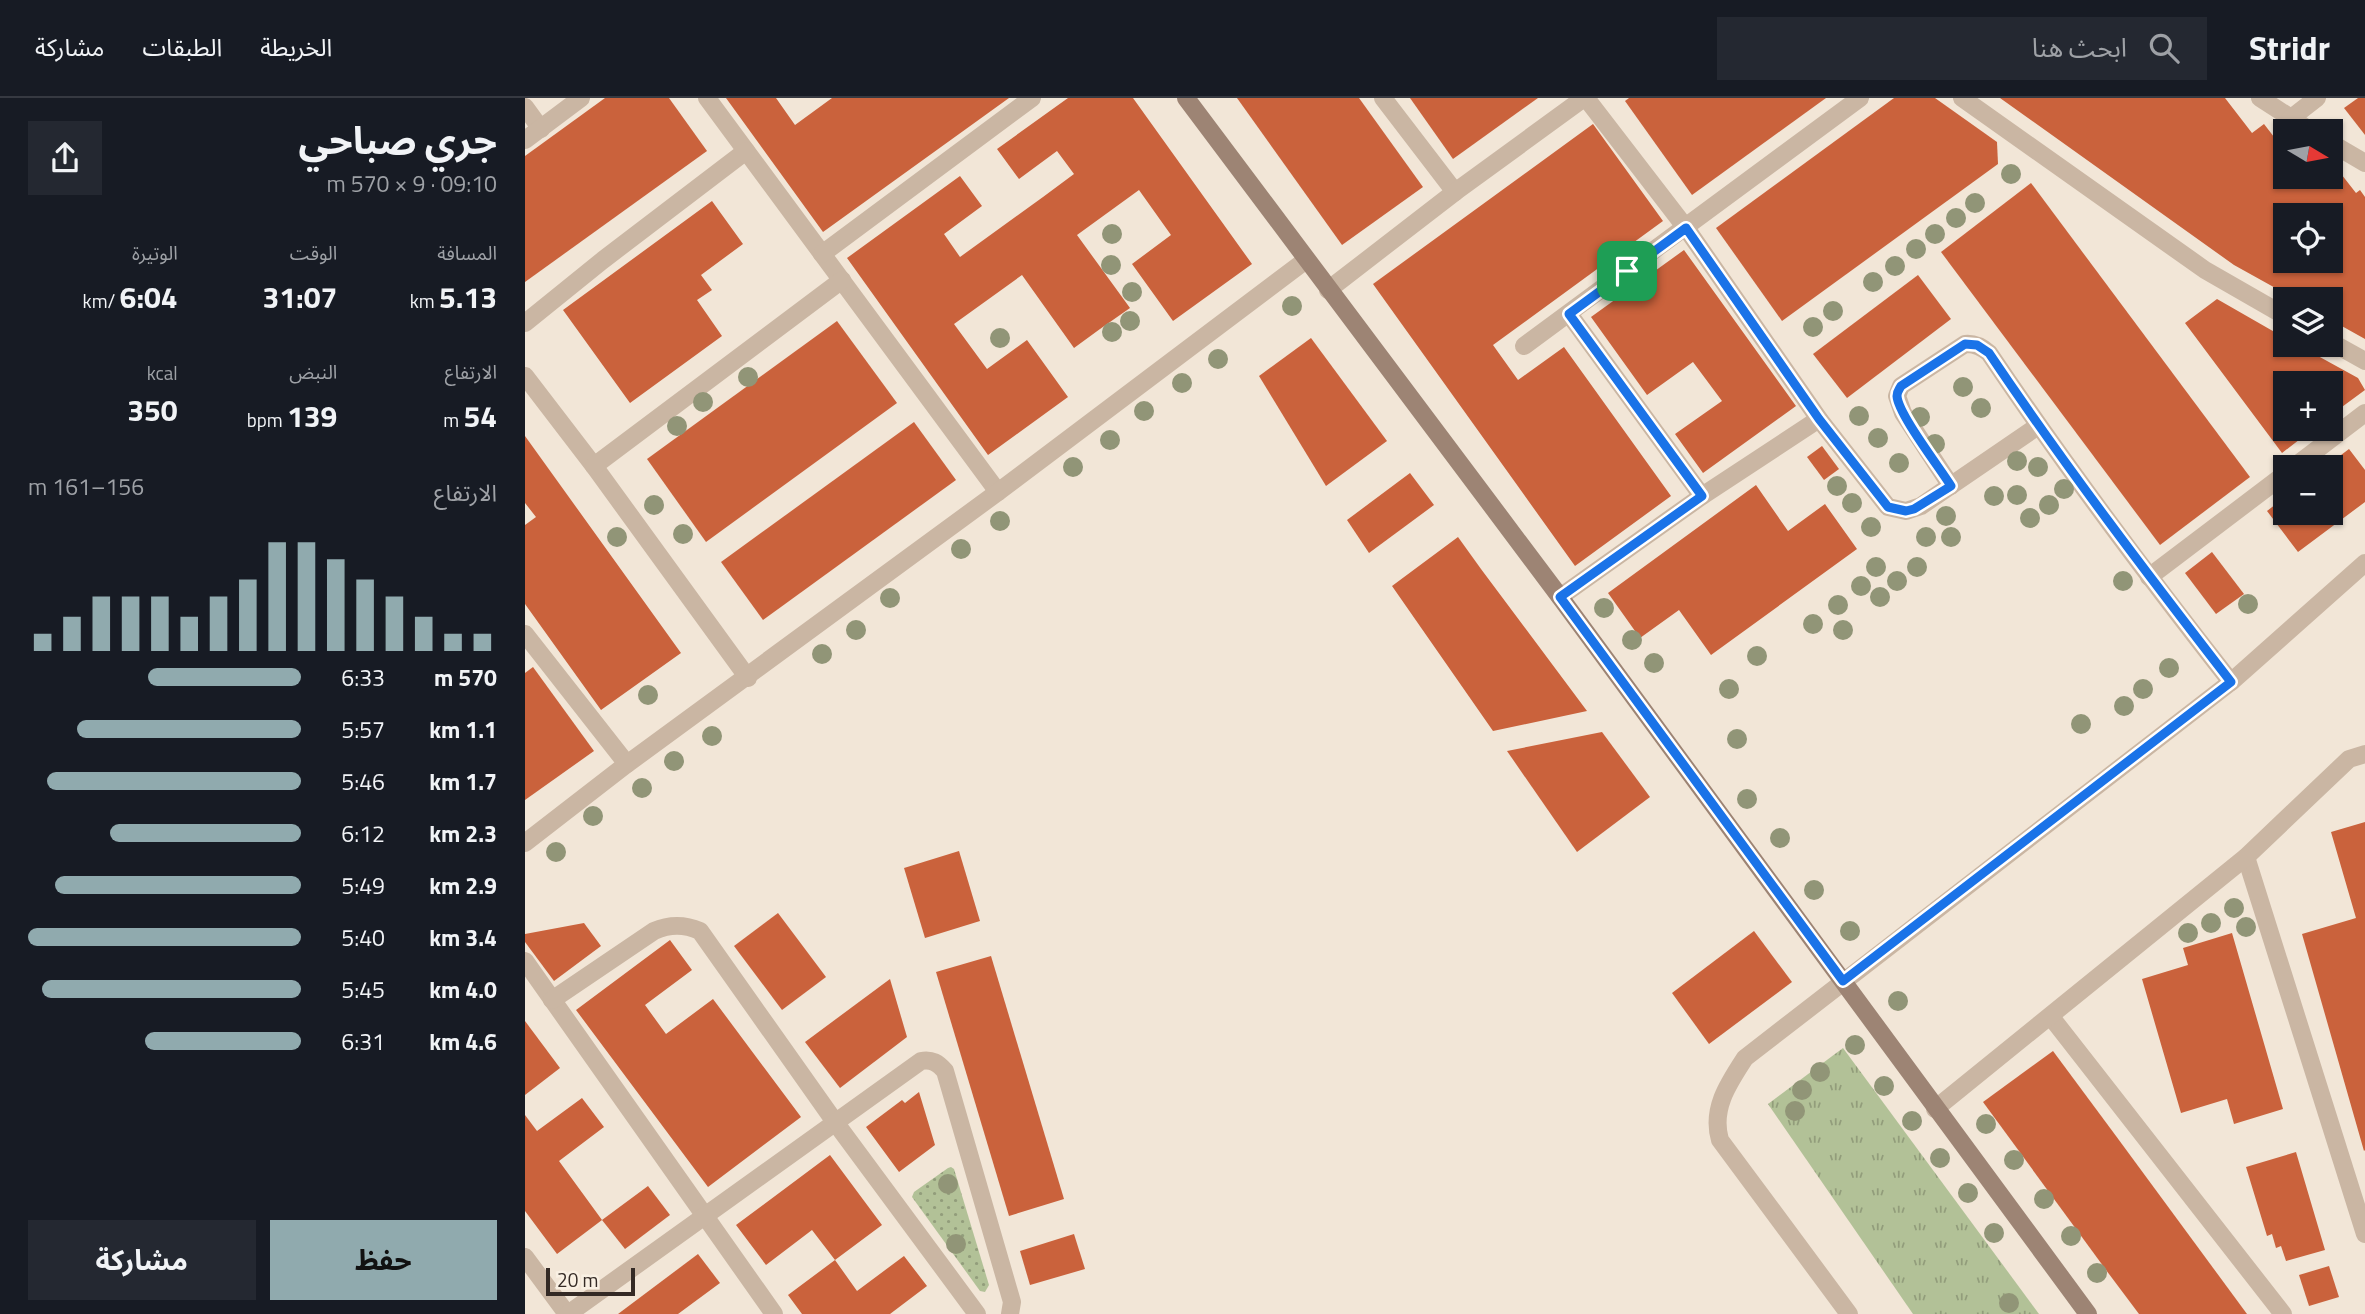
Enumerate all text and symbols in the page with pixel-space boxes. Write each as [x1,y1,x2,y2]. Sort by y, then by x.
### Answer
search box [1717,17,2207,80]
text: Stridr [2249,23,2330,73]
text: ابحث هنا [2032,28,2127,67]
text: مشاركة [35,29,104,65]
text: الطبقات [142,29,222,65]
text: الخريطة [260,29,332,65]
icon: search [2145,29,2183,67]
text: جري صباحي [298,111,497,169]
north arrow [2273,119,2343,189]
map controls [2273,119,2343,525]
button: share [28,121,102,195]
text: 09:10 · 9 × 570 m [327,166,497,201]
button: locate [2273,203,2343,273]
text: الوتيرة [132,238,178,267]
text: الوقت [290,238,337,267]
text: المسافة [437,238,497,267]
pin [1597,241,1657,301]
icon: arrive [1608,252,1646,290]
text: 6:04 [120,274,178,320]
text: 31:07 [262,274,337,320]
text: 5.13 [439,274,497,320]
text: /km [83,286,120,315]
text: km [410,286,439,315]
button: layers [2273,287,2343,357]
text: النبض [289,357,337,386]
text: الارتفاع [445,357,497,386]
text: kcal [147,358,178,387]
button: + [2273,371,2343,441]
text: 350 [127,387,178,433]
text: 139 [287,393,337,439]
text: 54 [463,393,497,439]
text: bpm [247,405,287,434]
text: m [443,405,463,434]
button: − [2273,455,2343,525]
text: 156–161 m [28,469,144,504]
text: الارتفاع [434,475,497,510]
text: 6:33 [341,660,385,695]
text: 570 m [434,660,497,695]
text: 5:57 [341,712,385,747]
text: 1.1 km [429,712,497,747]
text: 5:46 [341,764,385,799]
text: 1.7 km [429,764,497,799]
text: 6:12 [341,816,385,851]
text: 2.3 km [429,816,497,851]
text: 5:49 [341,868,385,903]
text: 2.9 km [429,868,497,903]
text: 5:40 [341,920,385,955]
text: 3.4 km [429,920,497,955]
text: 5:45 [341,972,385,1007]
text: 4.0 km [429,972,497,1007]
text: 6:31 [341,1024,385,1059]
text: 4.6 km [429,1024,497,1059]
button: مشاركة [28,1220,256,1300]
button: حفظ [270,1220,497,1300]
scale bar [546,1265,635,1297]
text: 20 m [557,1265,598,1294]

